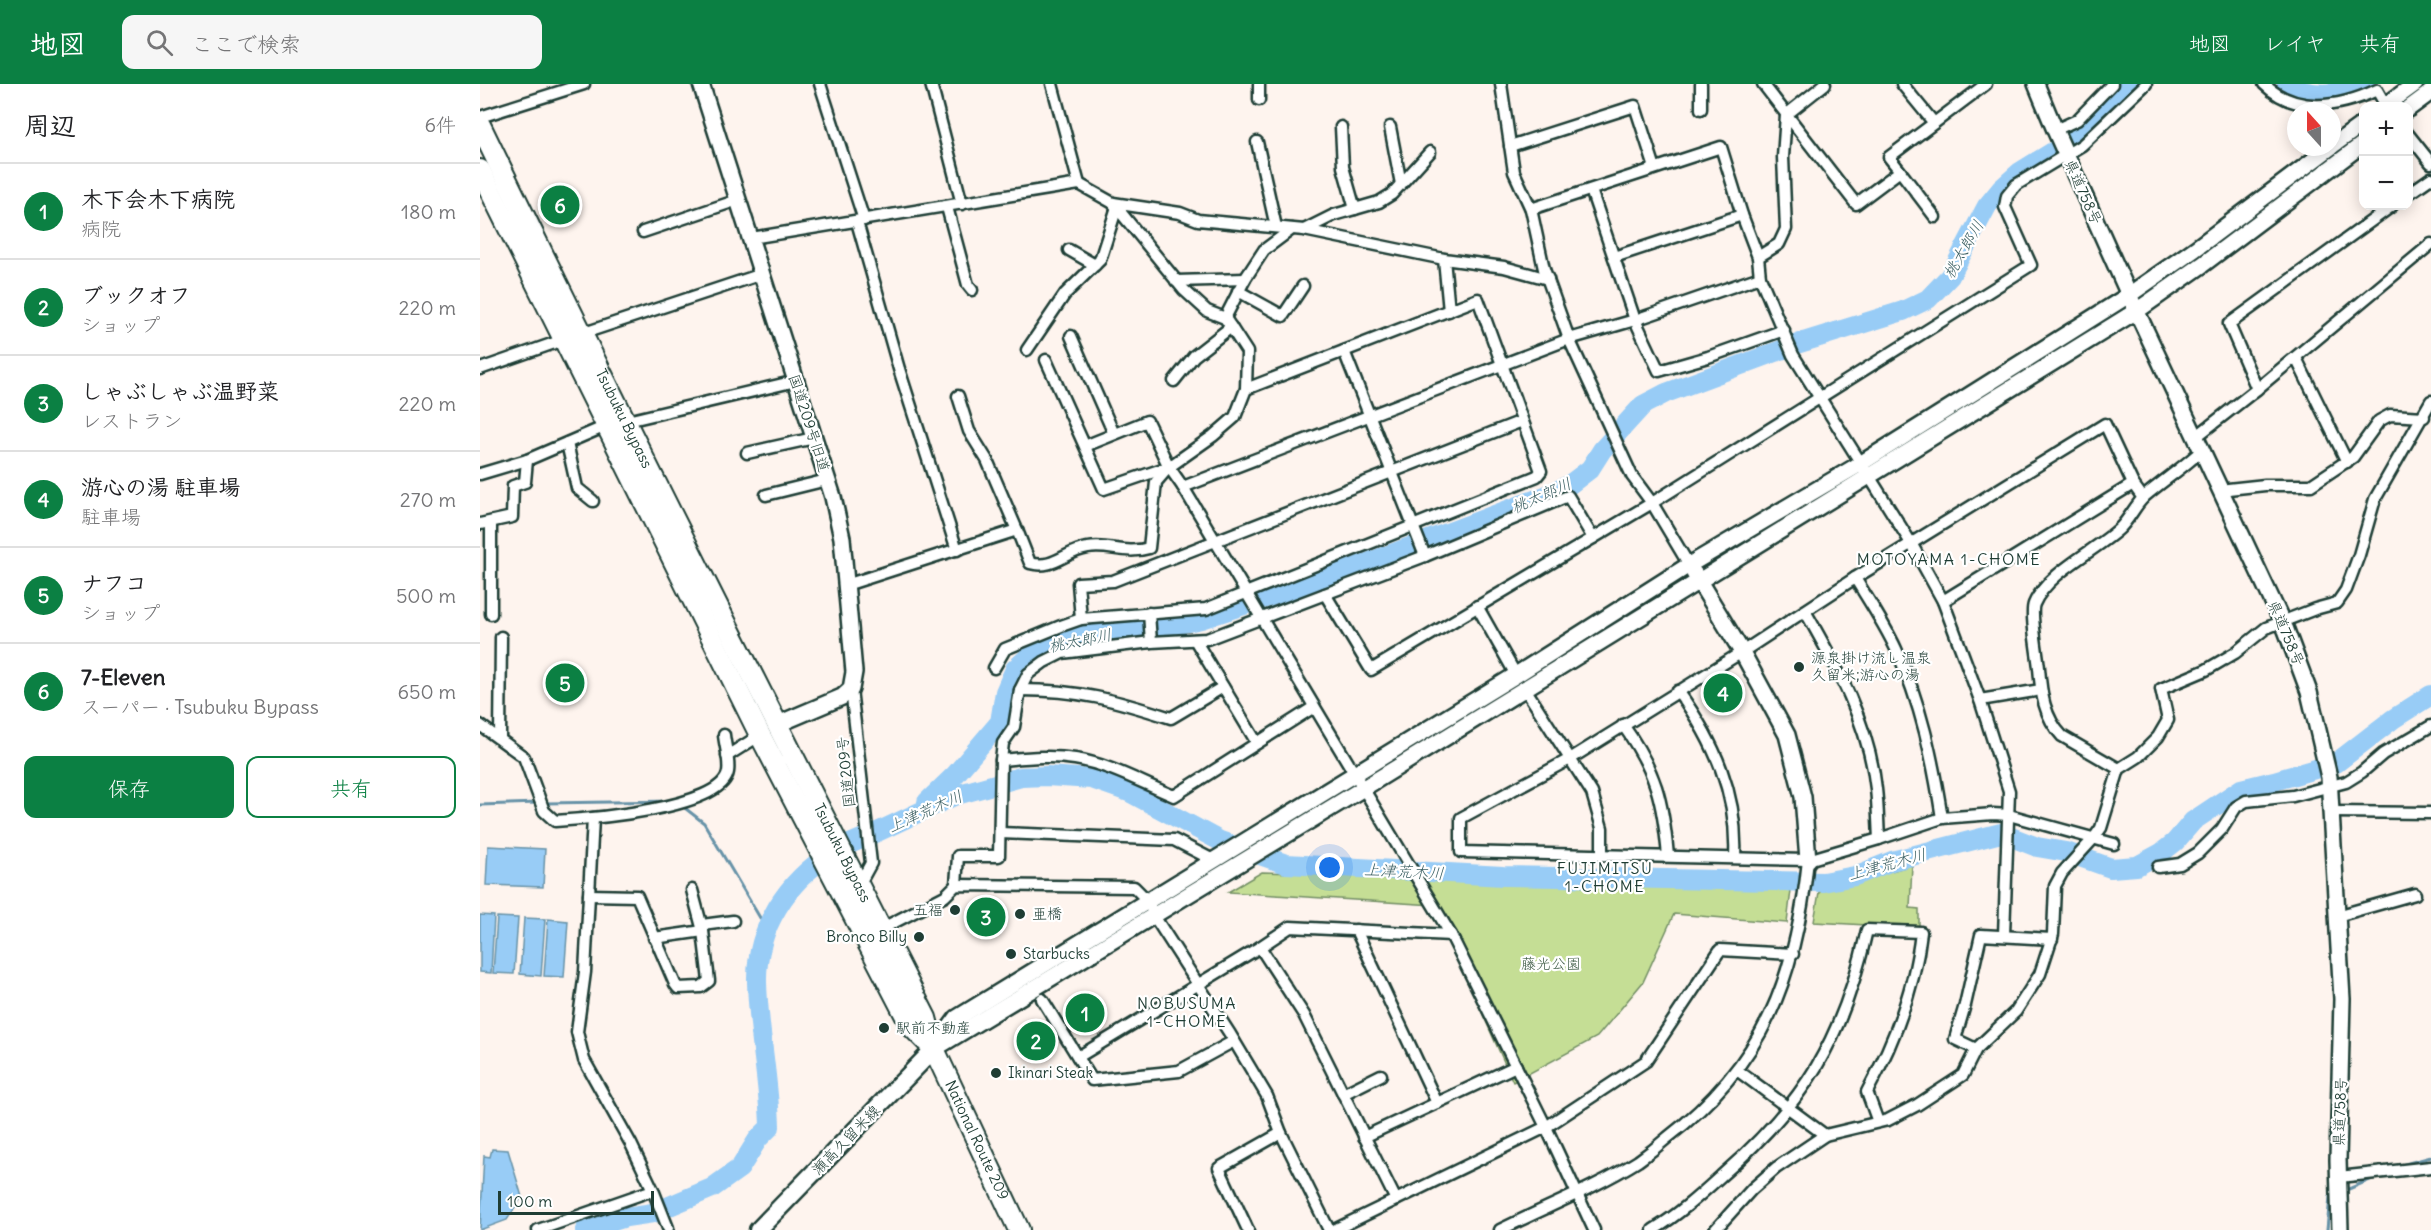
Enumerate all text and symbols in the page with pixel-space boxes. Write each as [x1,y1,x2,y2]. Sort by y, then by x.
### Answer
search box [122,15,542,69]
text: 地図 [30,26,86,62]
icon: search [143,26,176,59]
text: ここで検索 [191,30,301,58]
text: 地図 [2189,30,2231,57]
text: レイヤ [2264,30,2326,57]
text: 共有 [2359,30,2401,57]
north arrow [2287,102,2341,156]
map controls [2359,102,2413,210]
button: + [2359,102,2413,156]
text: 周辺 [24,109,76,142]
text: 6件 [424,112,456,137]
street label: 県道758号 [2061,156,2106,227]
button: − [2359,156,2413,210]
pin: 6 [540,182,580,228]
text: 木下会木下病院 [81,185,235,213]
text: 1 [40,199,47,224]
text: 180 m [401,199,456,224]
text: 病院 [81,216,121,241]
water label: 桃太郎川 [1938,216,1988,282]
text: ブックオフ [81,281,191,309]
text: 2 [38,295,49,320]
text: 220 m [399,295,456,320]
text: ショップ [81,312,160,337]
street label: Tsubuku Bypass [592,366,657,471]
street label: 国道209号旧道 [785,372,834,474]
text: しゃぶしゃぶ温野菜 [81,377,279,405]
text: 3 [38,391,49,416]
text: 220 m [399,391,456,416]
text: レストラン [81,408,183,433]
text: 游心の湯 駐車場 [81,473,240,501]
water label: 桃太郎川 [1508,473,1574,517]
text: 4 [38,487,49,512]
text: 270 m [400,487,456,512]
text: 駐車場 [81,504,141,529]
district label: MOTOYAMA 1-CHOME [1857,549,2041,569]
text: ナフコ [81,569,147,597]
text: 5 [38,583,49,608]
text: 500 m [396,583,456,608]
street label: 県道758号 [2264,597,2309,669]
text: ショップ [81,600,160,625]
water label: 桃太郎川 [1047,624,1113,656]
place label: 源泉掛け流し温泉 久留米;游心の湯 [1811,648,1931,684]
pin: 5 [546,660,584,706]
marker: 源泉掛け流し温泉 久留米;游心の湯 [1792,660,1806,674]
text: 7-Eleven [81,663,165,691]
pin: 4 [1704,670,1742,716]
text: 6 [38,679,49,704]
text: 650 m [398,679,456,704]
text: スーパー · Tsubuku Bypass [81,694,319,719]
street label: 国道209号 [832,735,859,809]
button: 保存 [24,756,234,818]
button: 共有 [246,756,456,818]
water label: 上津荒木川 [884,786,966,836]
street label: Tsubuku Bypass [810,800,876,905]
water label: 上津荒木川 [1846,844,1928,884]
your location [1315,853,1344,882]
district label: FUJIMITSU 1-CHOME [1557,858,1653,896]
water label: 上津荒木川 [1364,859,1444,883]
pin: 3 [966,894,1006,940]
place label: 五福 [913,900,943,919]
marker: 五福 [948,903,962,917]
place label: 亜橋 [1032,904,1062,923]
marker: 亜橋 [1013,907,1027,921]
place label: Bronco Billy [826,927,907,946]
marker: Bronco Billy [912,930,926,944]
place label: Starbucks [1023,944,1090,963]
marker: Starbucks [1004,947,1018,961]
park label: 藤光公園 [1521,954,1581,973]
pin: 1 [1066,990,1104,1036]
district label: NOBUSUMA 1-CHOME [1137,993,1237,1031]
place label: 駅前不動産 [896,1018,971,1037]
pin: 2 [1016,1018,1056,1064]
marker: 駅前不動産 [877,1021,891,1035]
place label: Ikinari Steak [1008,1063,1093,1082]
marker: Ikinari Steak [989,1066,1003,1080]
street label: National Route 209 [941,1077,1013,1203]
street label: 県道758号 [2329,1077,2350,1147]
street label: 瀬高久留米線 [808,1101,884,1179]
scale bar [498,1188,654,1216]
text: 100 m [507,1191,552,1211]

